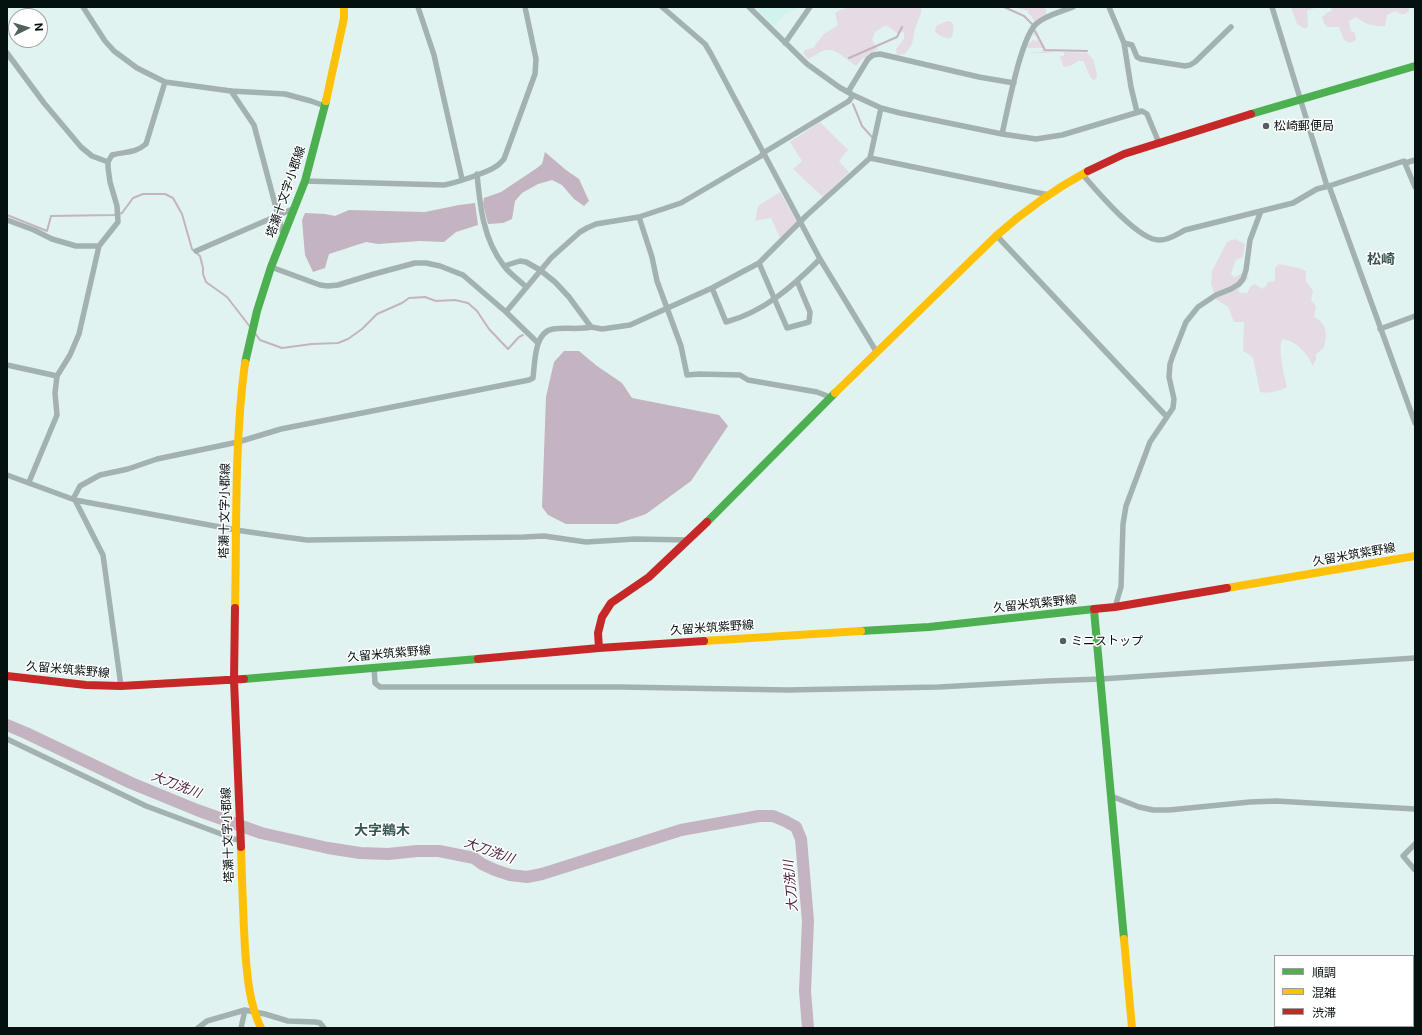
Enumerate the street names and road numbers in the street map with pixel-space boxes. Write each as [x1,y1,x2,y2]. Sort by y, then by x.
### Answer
street label: 塔瀬十文字小郡線 [264,144,308,240]
street label: 塔瀬十文字小郡線 [217,463,233,559]
street label: 久留米筑紫野線 [1311,541,1397,569]
street label: 久留米筑紫野線 [992,592,1078,616]
street label: 久留米筑紫野線 [670,618,754,638]
street label: 久留米筑紫野線 [347,643,431,665]
street label: 久留米筑紫野線 [26,659,110,681]
street label: 塔瀬十文字小郡線 [219,787,237,883]

